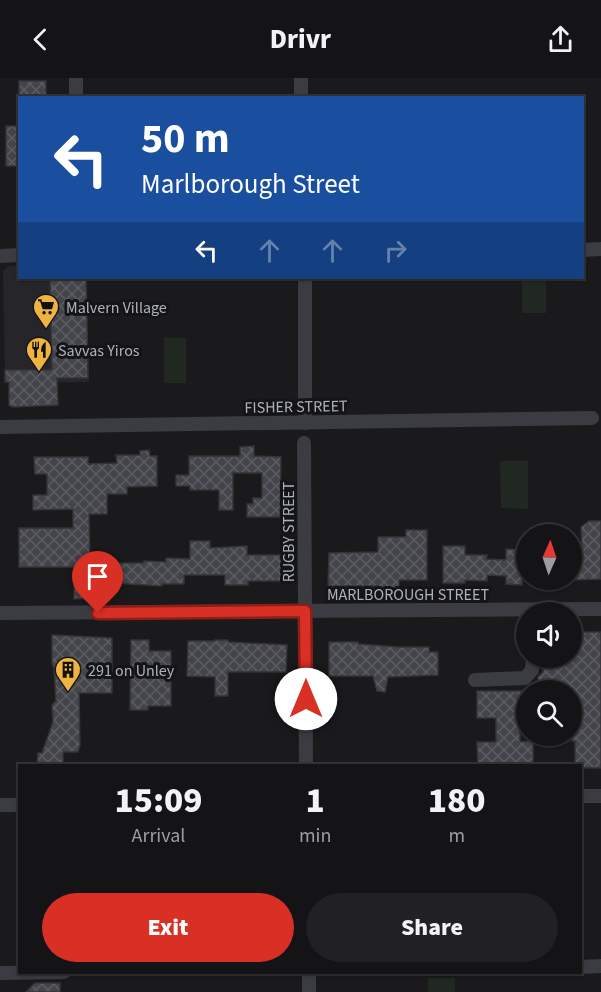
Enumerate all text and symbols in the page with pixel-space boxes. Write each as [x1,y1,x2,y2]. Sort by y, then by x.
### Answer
text: Drivr [270,20,331,59]
icon: back [24,23,57,56]
icon: share [544,23,577,56]
text: 50 m [141,109,230,169]
icon: left [42,120,120,198]
text: Marlborough Street [141,165,360,204]
icon: left [190,234,223,267]
icon: ahead [253,234,286,267]
icon: ahead [316,234,349,267]
icon: right [379,234,412,267]
supermarket icon: Malvern Village [31,292,61,330]
place label: Malvern Village [66,297,167,319]
restaurant icon: Savvas Yiros [24,335,54,373]
place label: Savvas Yiros [58,340,140,362]
street label: FISHER STREET [244,395,348,419]
street label: RUGBY STREET [278,481,300,582]
north arrow [516,524,582,590]
map controls [516,524,582,746]
pin [72,551,123,613]
icon: arrive [81,560,114,593]
street label: MARLBOROUGH STREET [327,584,489,606]
button: sound [516,602,582,668]
building icon: 291 on Unley [53,655,83,693]
place label: 291 on Unley [88,660,175,682]
position arrow [274,667,338,731]
button: search [516,680,582,746]
text: 15:09 [114,775,203,826]
text: 1 [306,775,325,826]
text: 180 [428,775,486,826]
text: Arrival [132,822,185,850]
text: min [299,822,331,850]
text: m [448,822,465,850]
button: Exit [42,893,294,962]
button: Share [306,893,558,962]

